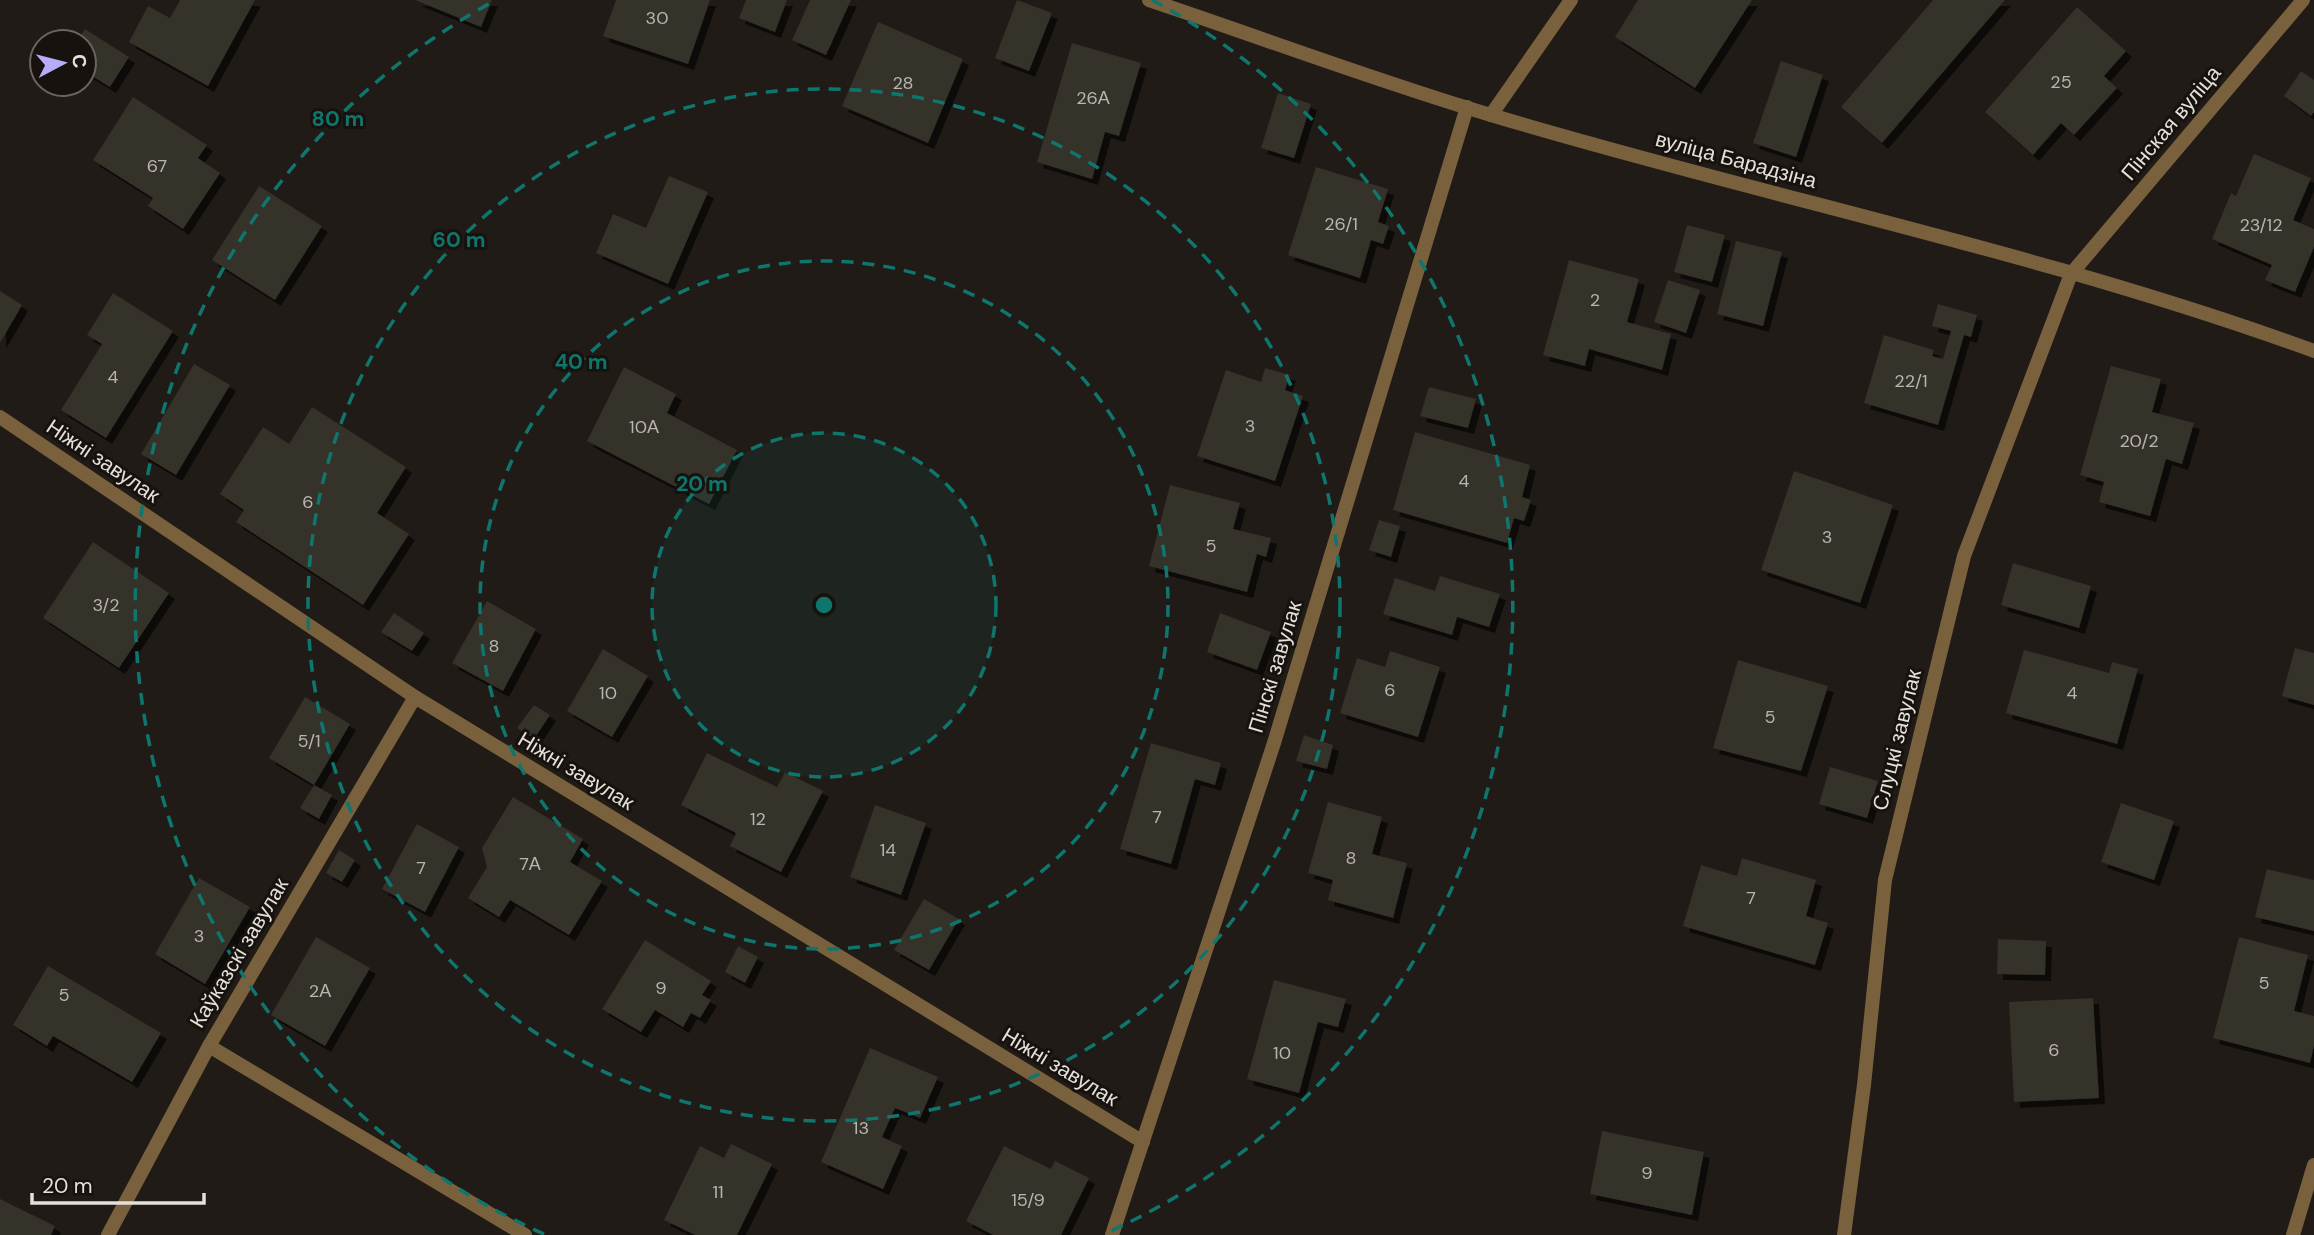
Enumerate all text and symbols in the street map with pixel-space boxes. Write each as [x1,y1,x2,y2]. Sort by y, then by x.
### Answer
house number: 30 [646,6,668,30]
north arrow [28,28,98,98]
text: С [66,53,93,70]
street label: Пінская вуліца [2115,60,2227,186]
house number: 25 [2050,70,2072,94]
house number: 28 [892,71,914,95]
house number: 26А [1076,86,1110,110]
text: 80 m [312,105,364,133]
street label: вуліца Барадзіна [1652,125,1820,195]
house number: 67 [147,154,167,178]
house number: 26/1 [1324,212,1358,236]
house number: 23/12 [2239,213,2283,237]
text: 60 m [433,226,485,254]
house number: 2 [1590,288,1600,312]
text: 40 m [554,348,608,376]
house number: 4 [108,365,119,389]
house number: 22/1 [1894,369,1928,393]
street label: Ніжні завулак [41,413,166,510]
house number: 3 [1245,414,1255,438]
house number: 10А [629,415,659,439]
house number: 20/2 [2119,429,2159,453]
house number: 4 [1459,469,1470,493]
text: 20 m [676,470,728,498]
house number: 6 [302,490,314,514]
house number: 3 [1822,525,1832,549]
house number: 5 [1206,534,1216,558]
house number: 3/2 [92,593,120,617]
centre of rings [812,593,836,617]
street label: Пінскі завулак [1242,597,1309,736]
house number: 8 [489,634,499,658]
street label: Слуцкі завулак [1866,666,1928,814]
house number: 6 [1384,678,1396,702]
house number: 10 [599,681,617,705]
house number: 4 [2067,681,2078,705]
house number: 5 [1765,705,1775,729]
street label: Ніжні завулак [513,725,640,817]
house number: 5/1 [297,729,321,753]
house number: 7 [1152,805,1162,829]
house number: 12 [750,807,766,831]
house number: 14 [880,838,896,862]
house number: 8 [1346,846,1356,870]
house number: 7А [519,852,541,876]
house number: 7 [416,856,426,880]
street label: Каўказскі завулак [183,872,295,1033]
house number: 7 [1746,886,1756,910]
house number: 3 [194,924,204,948]
house number: 5 [2259,971,2269,995]
house number: 9 [655,976,667,1000]
house number: 2А [309,979,331,1003]
house number: 5 [59,983,69,1007]
street label: Ніжні завулак [997,1021,1124,1113]
house number: 6 [2048,1038,2060,1062]
house number: 10 [1273,1041,1291,1065]
house number: 13 [853,1116,869,1140]
house number: 9 [1641,1161,1653,1185]
scale bar [32,1162,203,1206]
text: 20 m [42,1172,93,1200]
house number: 11 [712,1180,724,1204]
house number: 15/9 [1011,1188,1045,1212]

